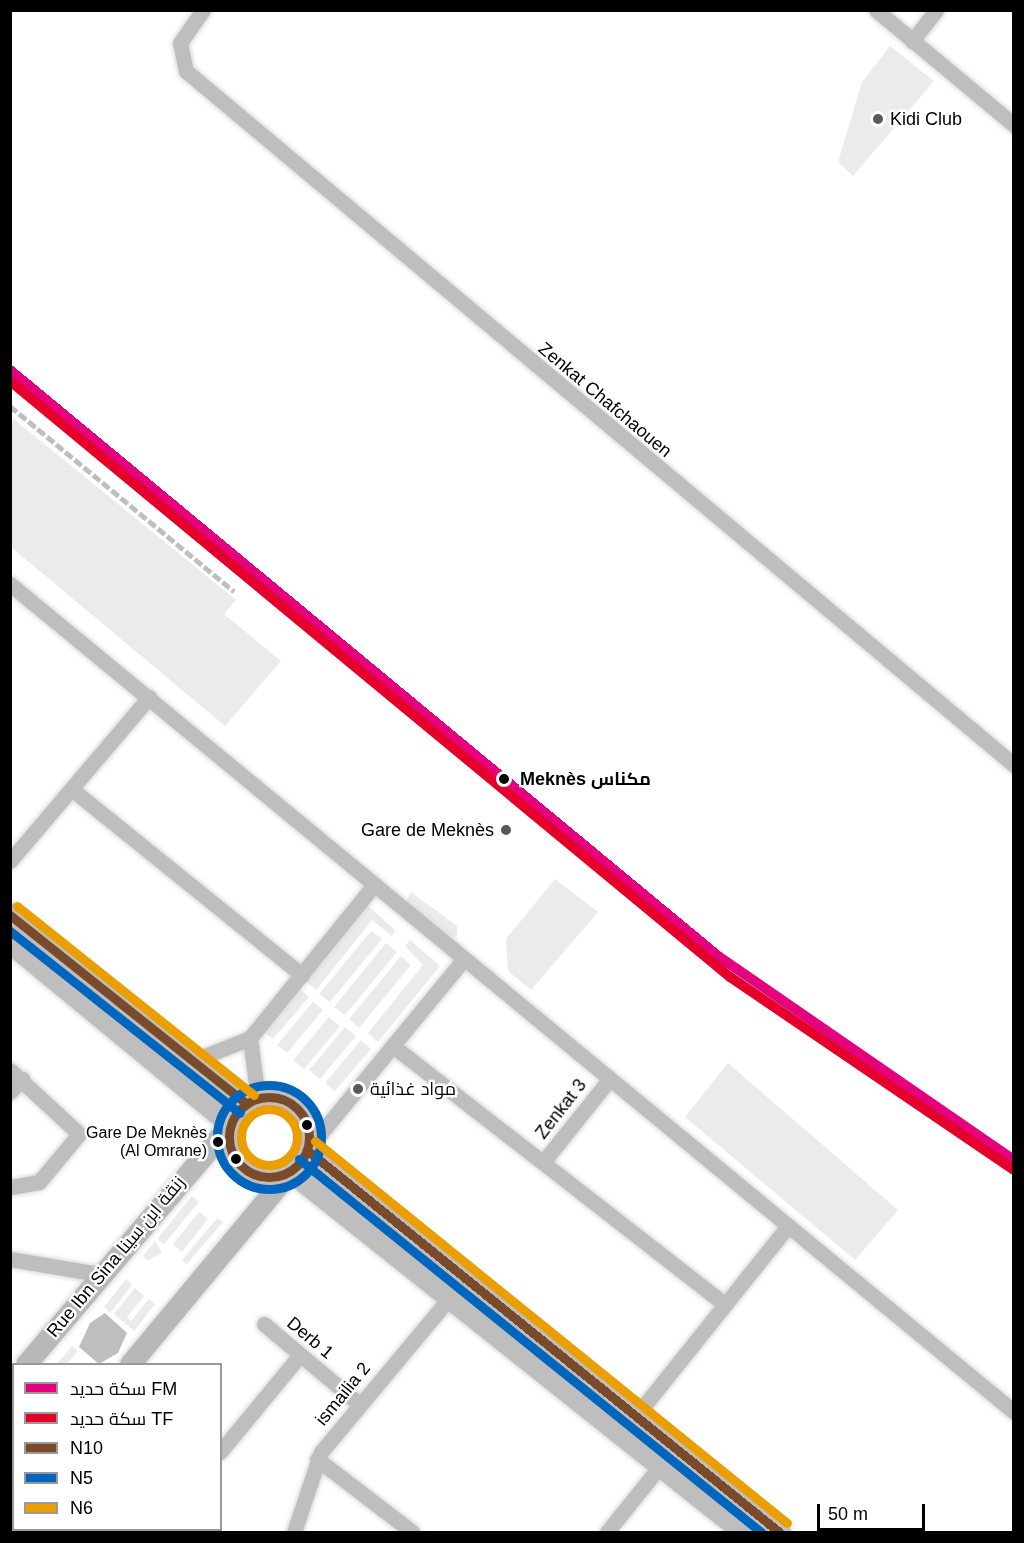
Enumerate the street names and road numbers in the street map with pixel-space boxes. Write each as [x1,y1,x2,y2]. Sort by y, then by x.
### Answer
street label: Zenkat Chafchaouen [534,338,676,462]
street label: Zenkat 3 [531,1075,591,1143]
street label: Rue Ibn Sina زنقة ابن سينا [42,1172,190,1342]
street label: Derb 1 [282,1312,338,1364]
street label: ismailia 2 [311,1358,375,1430]

